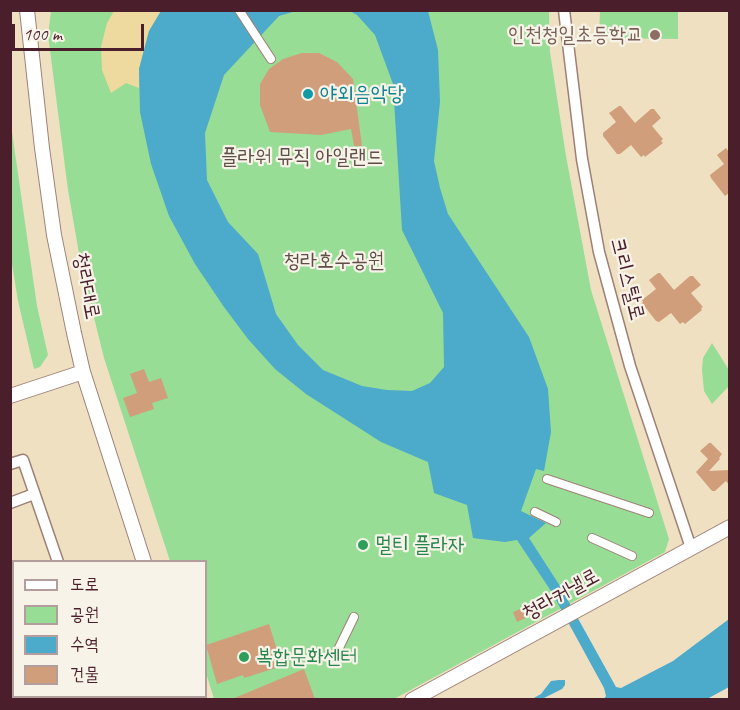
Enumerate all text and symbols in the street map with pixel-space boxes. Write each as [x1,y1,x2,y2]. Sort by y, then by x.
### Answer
scale bar [15,12,147,50]
place label: 인천청일초등학교 [508,22,643,48]
text: 100 m [23,23,62,45]
marker: 인천청일초등학교 [648,28,662,42]
place label: 야외음악당 [320,81,404,107]
marker: 야외음악당 [301,87,315,101]
park label: 플라워 뮤직 아일랜드 [221,144,383,170]
street label: 크리스탈로 [605,235,649,323]
park label: 청라호수공원 [283,248,385,274]
street label: 청라대로 [67,250,105,322]
place label: 멀티 플라자 [375,532,465,558]
marker: 멀티 플라자 [356,538,370,552]
legend [12,560,207,698]
street label: 청라커낼로 [518,563,604,627]
text: 도로 [70,573,99,595]
text: 공원 [70,603,99,625]
text: 수역 [70,633,99,655]
place label: 복합문화센터 [256,644,357,670]
marker: 복합문화센터 [237,650,251,664]
text: 건물 [70,663,99,685]

